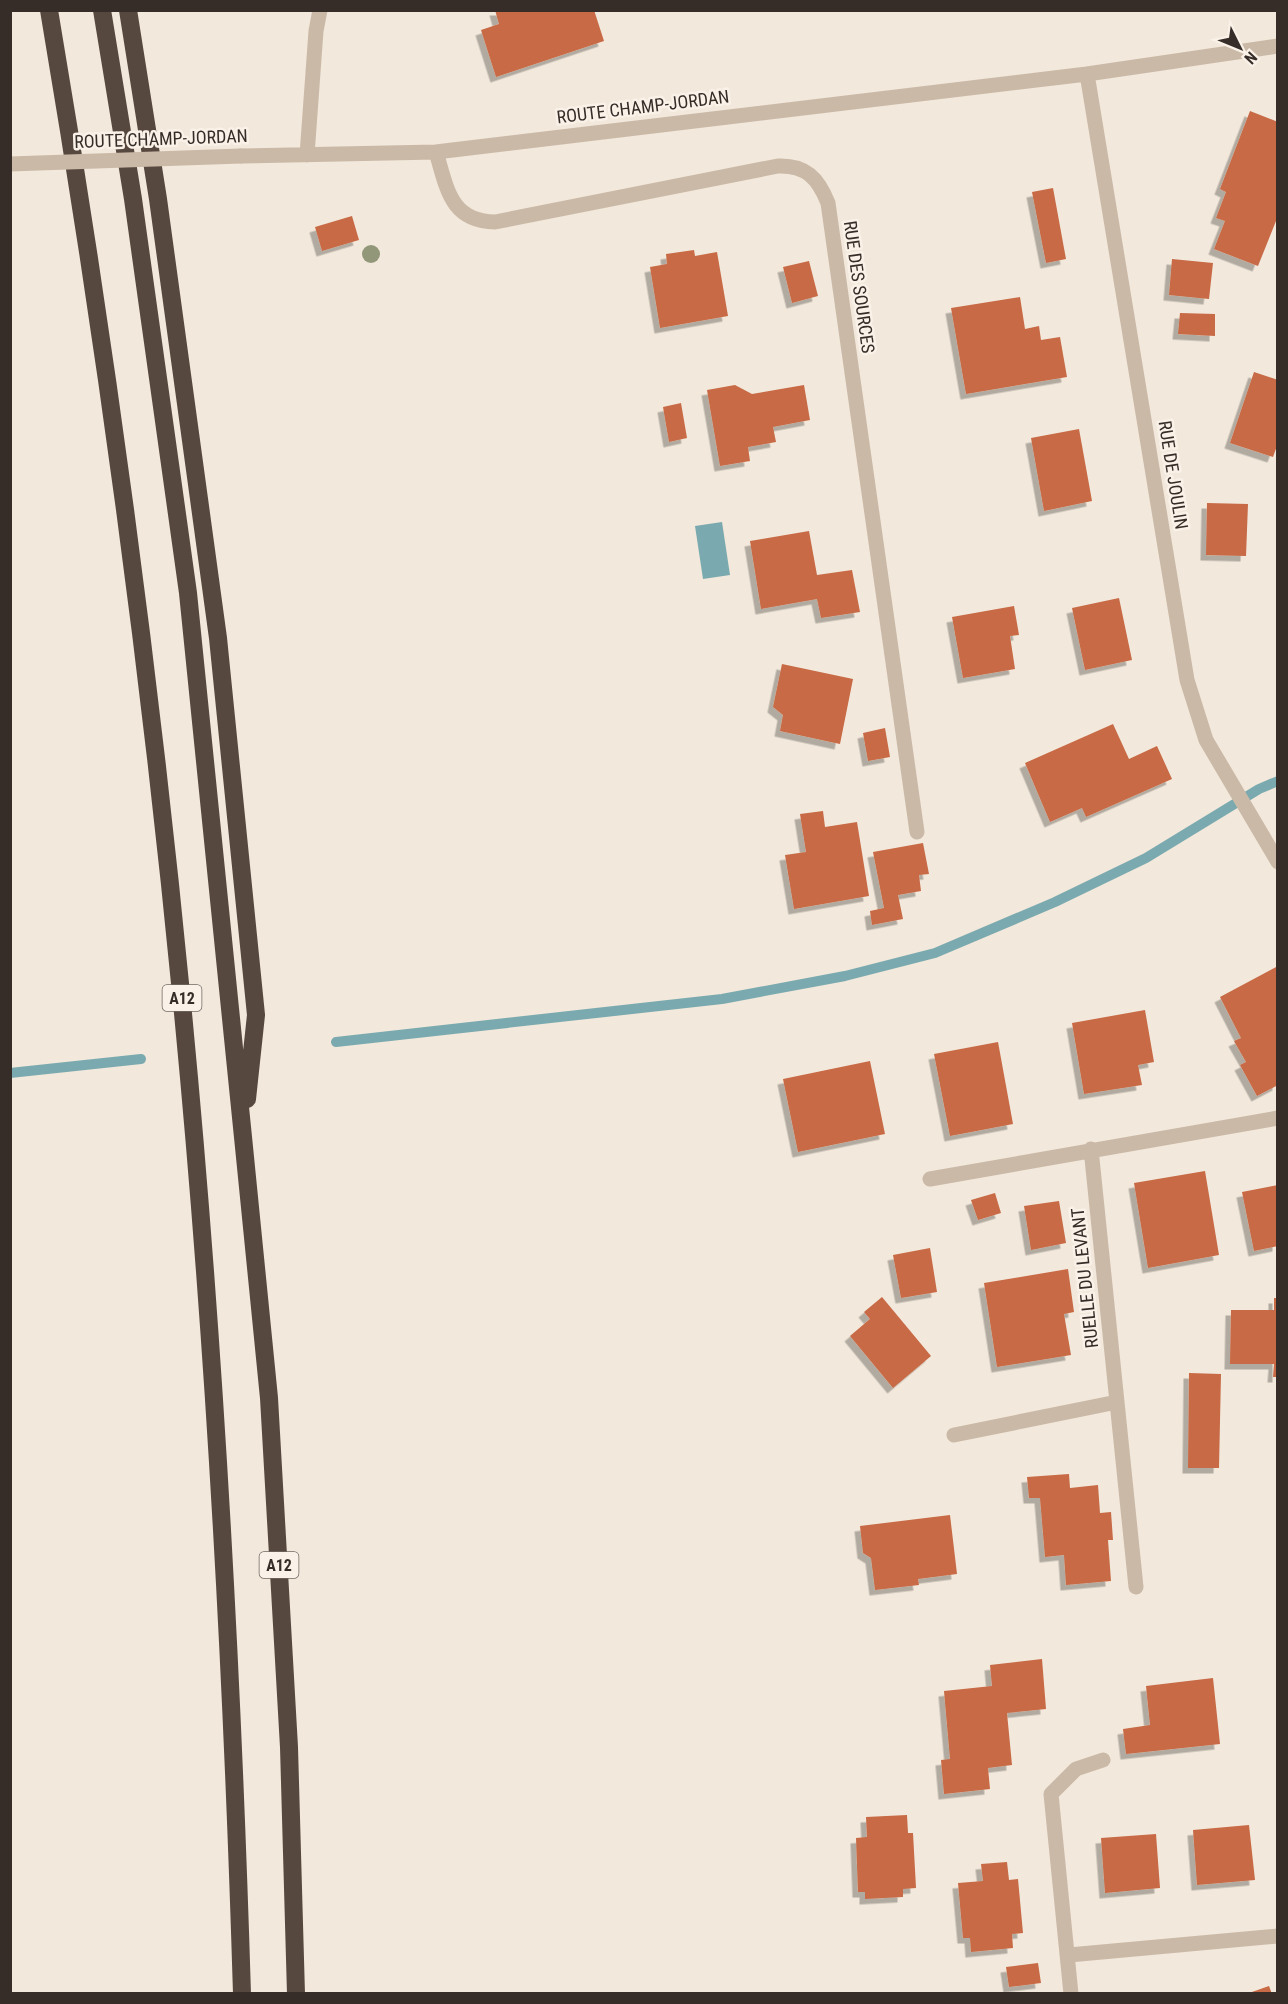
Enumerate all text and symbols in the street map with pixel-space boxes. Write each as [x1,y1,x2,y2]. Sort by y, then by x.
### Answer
north arrow [1210,18,1270,78]
text: N [1240,48,1261,68]
street label: ROUTE CHAMP-JORDAN [556,86,730,128]
street label: ROUTE CHAMP-JORDAN [74,125,248,152]
street label: RUE DES SOURCES [840,219,879,355]
street label: RUE DE JOULIN [1155,419,1192,531]
road number: A12 [162,985,201,1011]
street label: RUELLE DU LEVANT [1067,1207,1102,1349]
road number: A12 [260,1552,298,1578]

